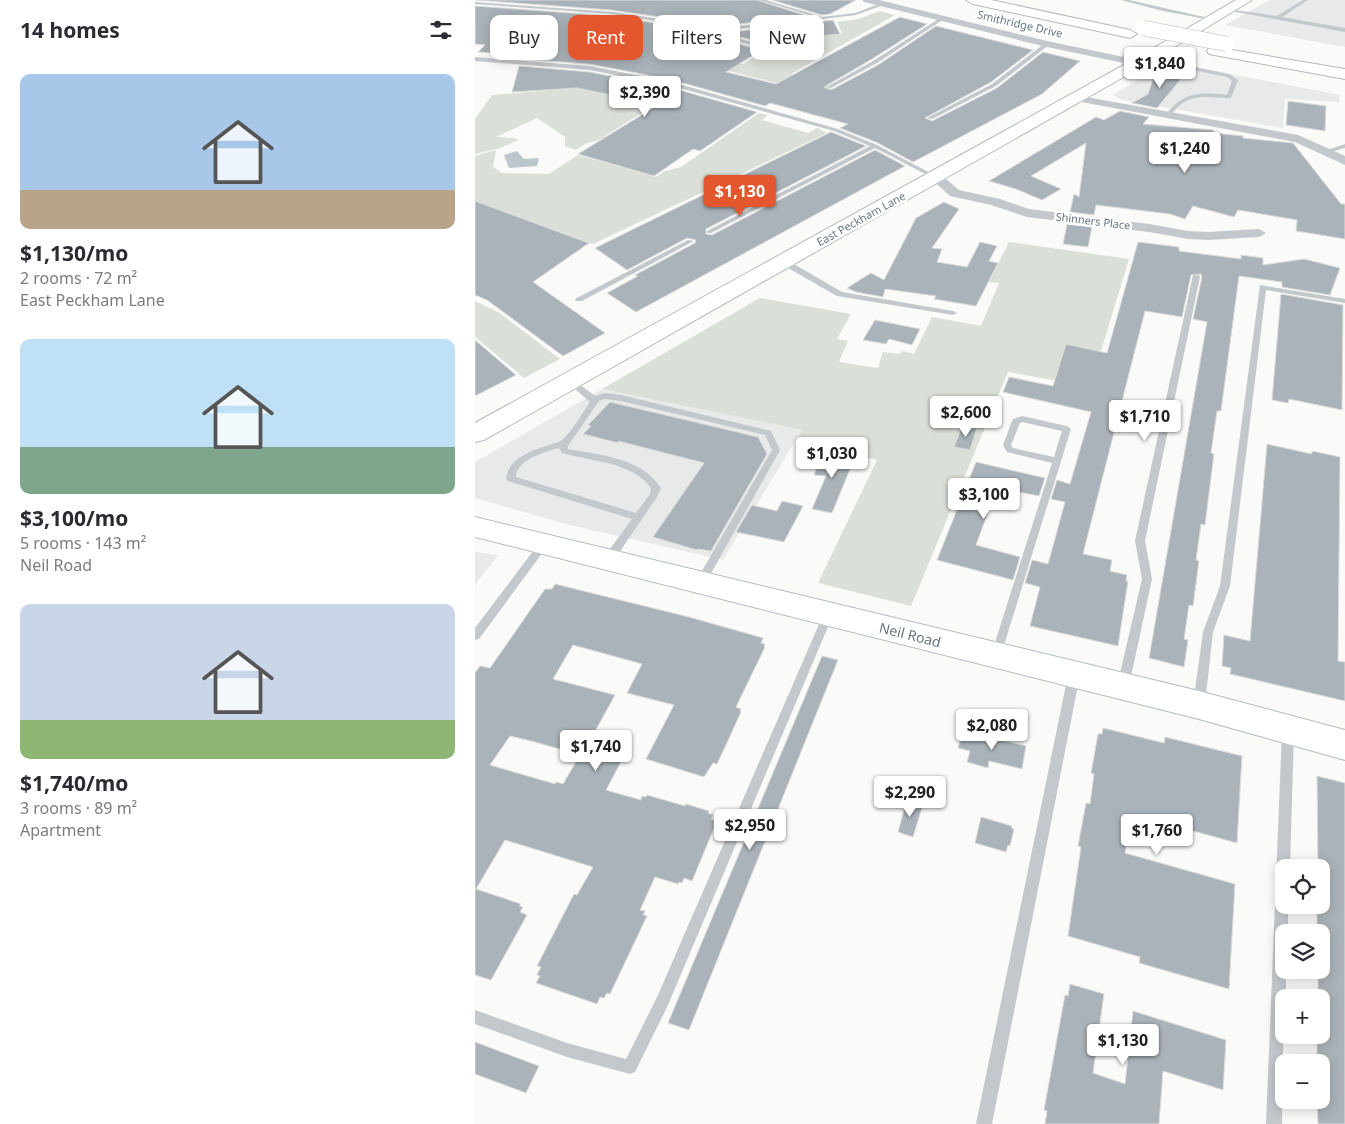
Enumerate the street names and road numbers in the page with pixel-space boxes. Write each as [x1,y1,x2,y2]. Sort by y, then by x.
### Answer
street label: Smithridge Drive [976,6,1064,41]
street label: East Peckham Lane [814,188,908,249]
street label: Shinners Place [1055,208,1131,233]
street label: Neil Road [877,618,943,651]

